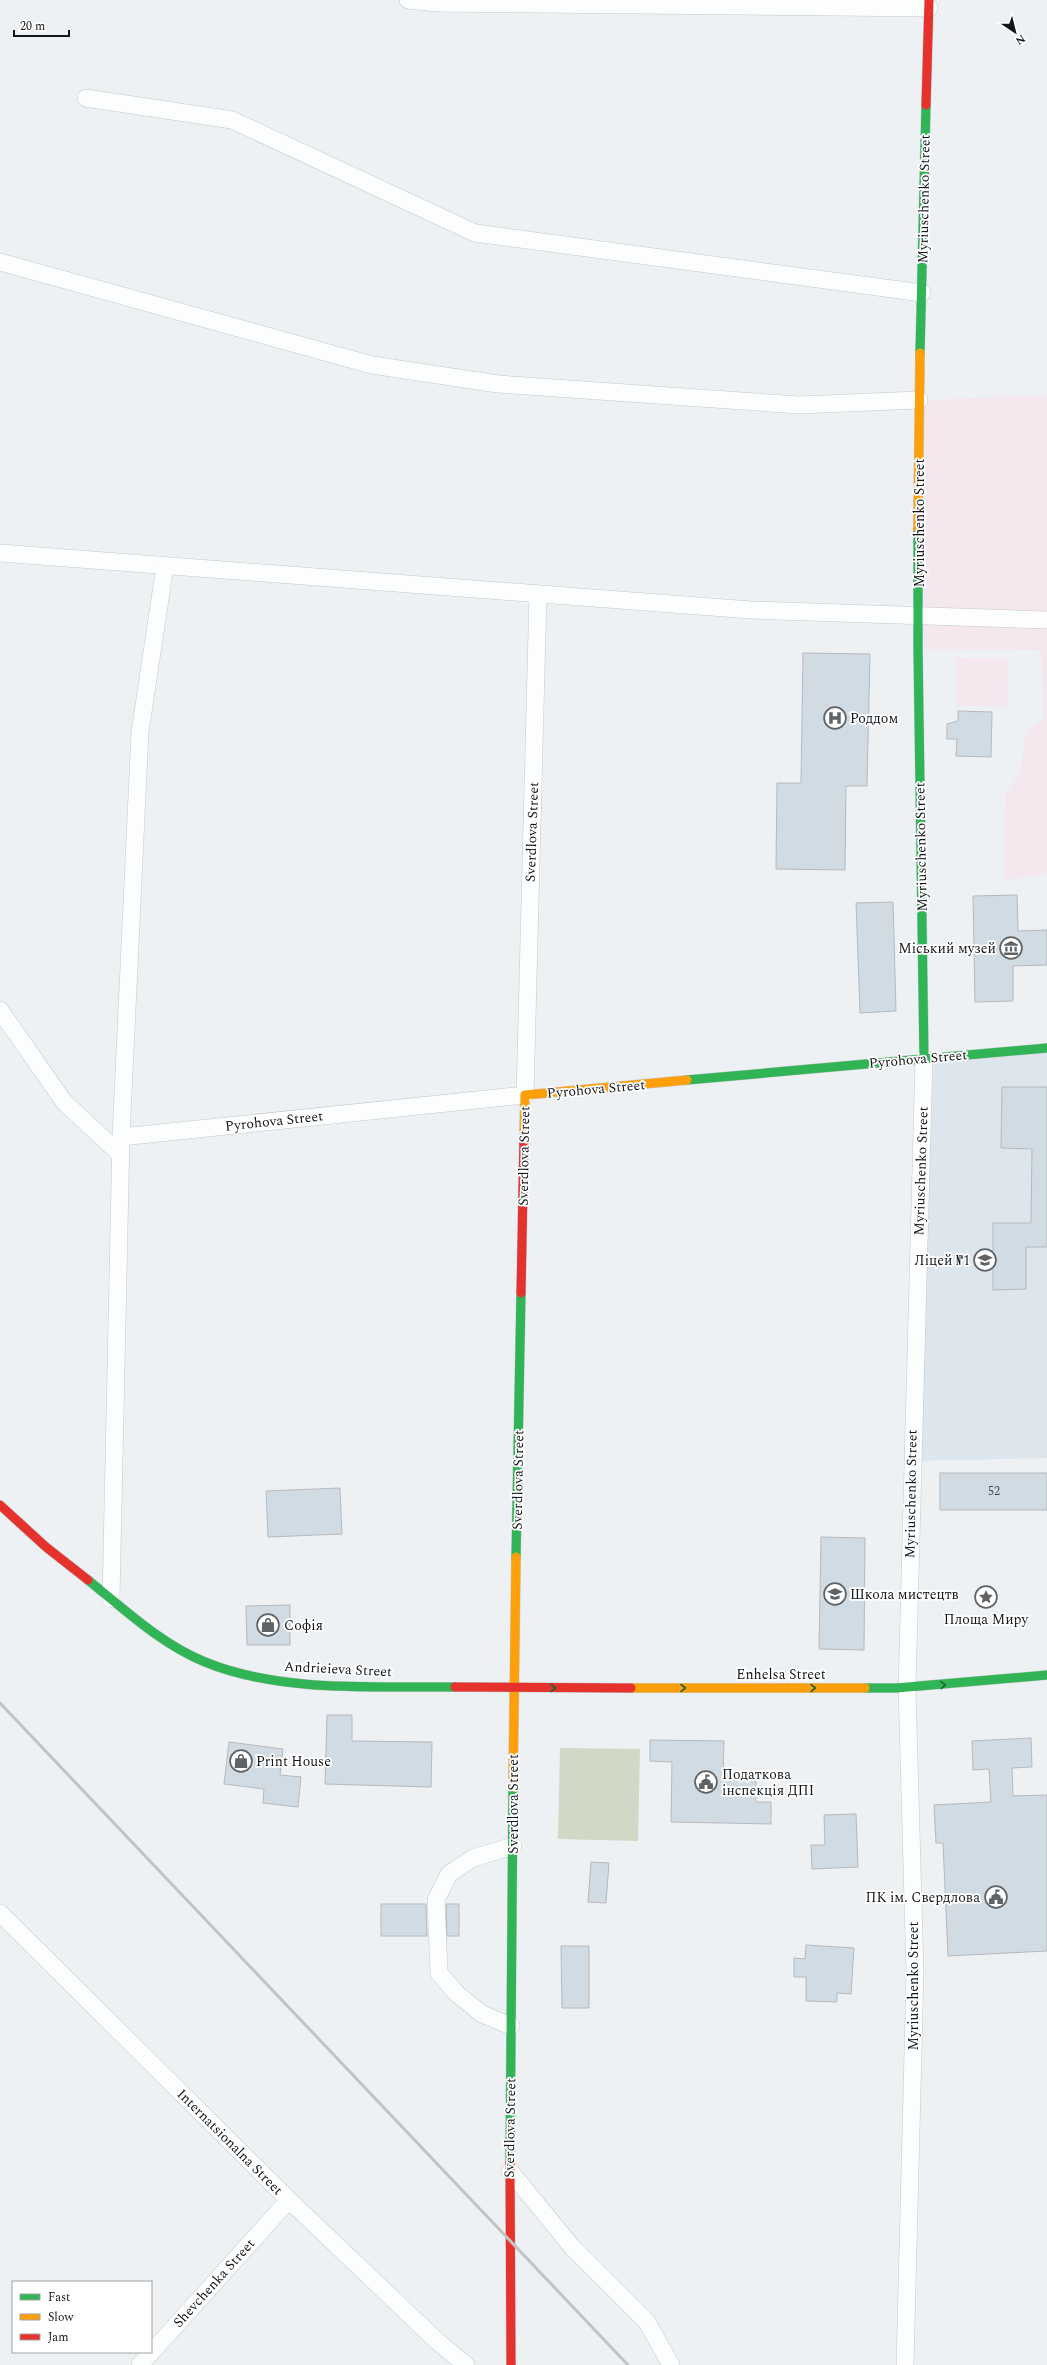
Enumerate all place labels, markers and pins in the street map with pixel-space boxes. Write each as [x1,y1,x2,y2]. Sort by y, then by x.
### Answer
hospital icon: Роддом [822,705,848,731]
place label: Роддом [850,708,898,729]
museum icon: Міський музей [998,935,1024,961]
place label: Міський музей [898,938,996,959]
school or university icon: Ліцей №1 [972,1247,998,1273]
place label: Ліцей №1 [915,1250,970,1271]
school or university icon: Школа мистецтв [822,1581,848,1607]
place label: Школа мистецтв [850,1584,959,1605]
place icon: Площа Миру [973,1584,999,1610]
place label: Площа Миру [944,1609,1029,1630]
shop icon: Софія [255,1612,281,1638]
place label: Софія [284,1615,323,1636]
shop icon: Print House [228,1748,254,1774]
place label: Print House [256,1751,331,1772]
place label: Податкова інспекція ДПІ [722,1764,814,1801]
public building icon: Податкова інспекція ДПІ [693,1769,719,1795]
public building icon: ПК ім. Свердлова [983,1884,1009,1910]
place label: ПК ім. Свердлова [865,1887,980,1908]

